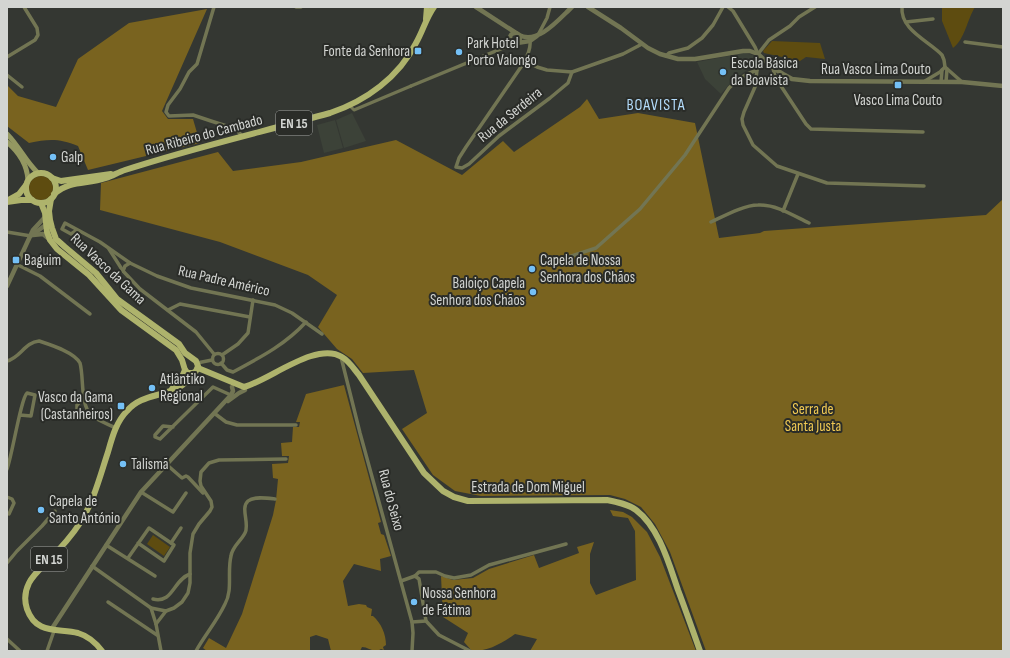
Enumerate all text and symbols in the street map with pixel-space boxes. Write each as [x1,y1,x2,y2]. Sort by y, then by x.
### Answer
place label: Park Hotel Porto Valongo [467,34,537,70]
place label: Fonte da Senhora [323,42,410,61]
marker: Fonte da Senhora [413,46,423,56]
marker: Park Hotel Porto Valongo [454,47,464,57]
place label: Escola Básica da Boavista [731,54,798,90]
street label: Rua Vasco Lima Couto [821,60,931,79]
marker: Escola Básica da Boavista [718,67,728,77]
marker: Vasco Lima Couto [893,80,903,90]
street label: Rua da Serdeira [474,83,546,147]
place label: Vasco Lima Couto [854,91,942,110]
district label: BOAVISTA [626,96,686,115]
street label: Rua Ribeiro do Cambado [143,110,265,160]
road number: EN 15 [276,111,312,135]
place label: Galp [61,148,83,167]
marker: Galp [48,152,58,162]
street label: Rua Vasco da Gama [66,229,150,309]
place label: Baguim [24,251,61,270]
place label: Capela de Nossa Senhora dos Chãos [540,251,635,287]
marker: Baguim [11,255,21,265]
street label: Rua Padre Américo [176,261,272,301]
marker: Capela de Nossa Senhora dos Chãos [527,264,537,274]
place label: Baloiço Capela Senhora dos Chãos [430,274,525,310]
marker: Baloiço Capela Senhora dos Chãos [528,287,538,297]
place label: Atlântiko Regional [159,370,205,406]
marker: Atlântiko Regional [147,383,157,393]
place label: Vasco da Gama (Castanheiros) [38,388,113,424]
park label: Serra de Santa Justa [785,400,841,436]
marker: Vasco da Gama (Castanheiros) [116,401,126,411]
place label: Talismã [131,455,169,474]
marker: Talismã [118,459,128,469]
street label: Rua do Seixo [374,467,408,533]
street label: Estrada de Dom Miguel [471,478,585,497]
place label: Capela de Santo António [49,492,120,528]
marker: Capela de Santo António [36,505,46,515]
road number: EN 15 [31,547,67,571]
place label: Nossa Senhora de Fátima [422,584,496,620]
marker: Nossa Senhora de Fátima [409,597,419,607]

